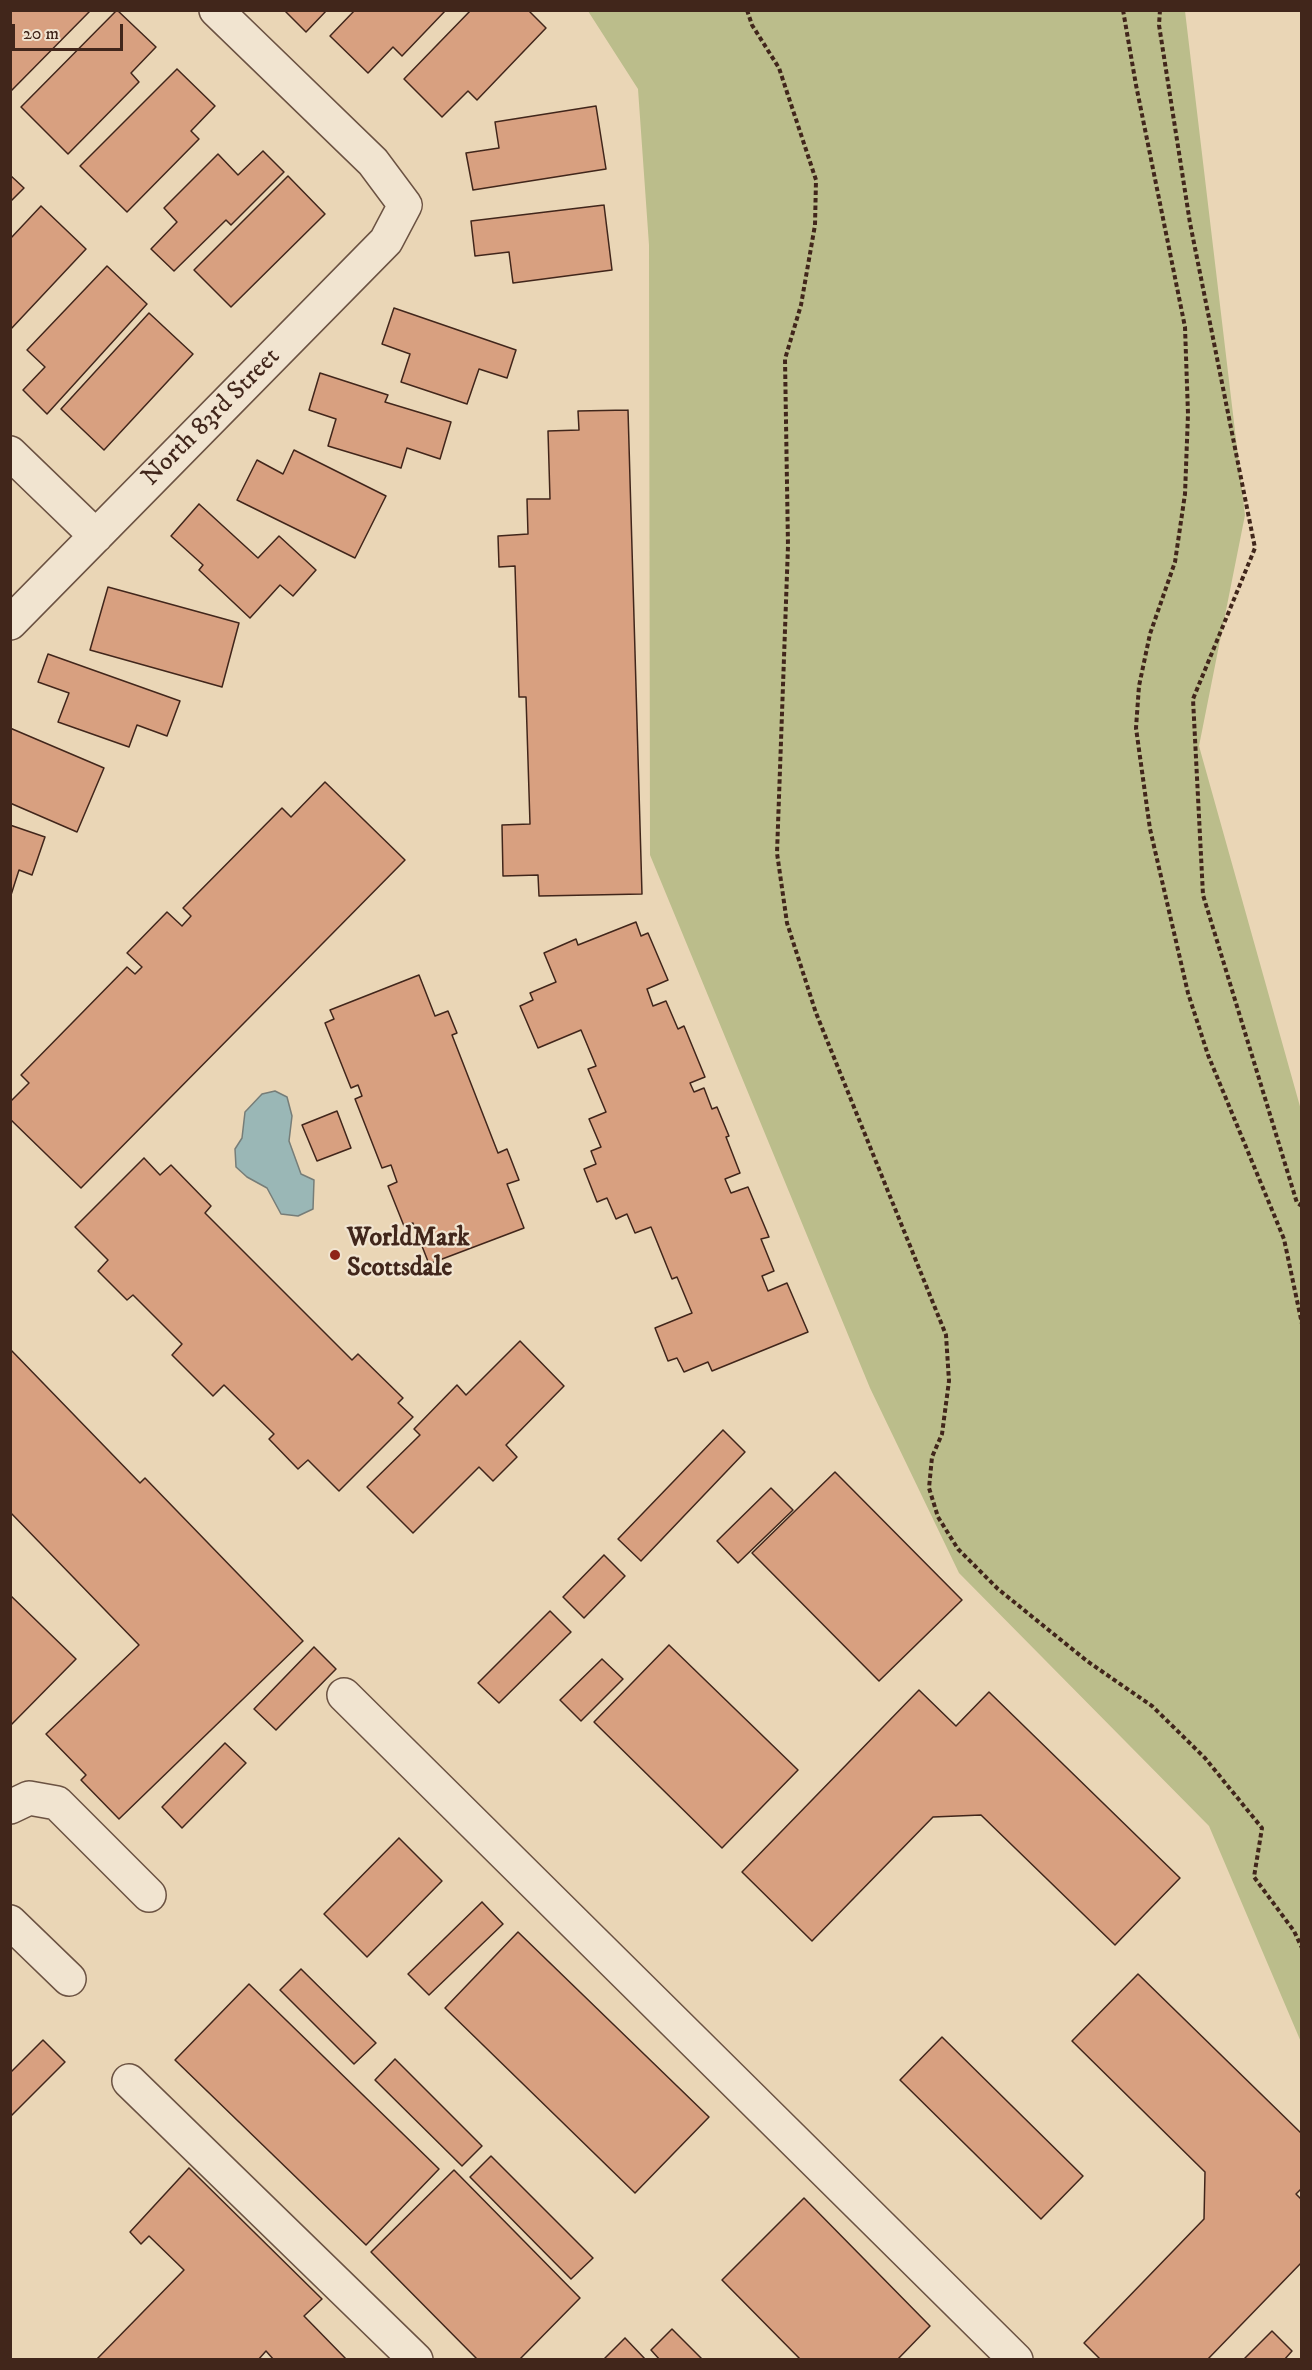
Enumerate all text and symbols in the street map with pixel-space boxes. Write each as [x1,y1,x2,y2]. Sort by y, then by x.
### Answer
scale bar [15,12,126,50]
text: 20 m [23,23,59,45]
street label: North 83rd Street [136,342,288,494]
place label: WorldMark Scottsdale [347,1224,470,1286]
marker: WorldMark Scottsdale [328,1248,342,1262]

